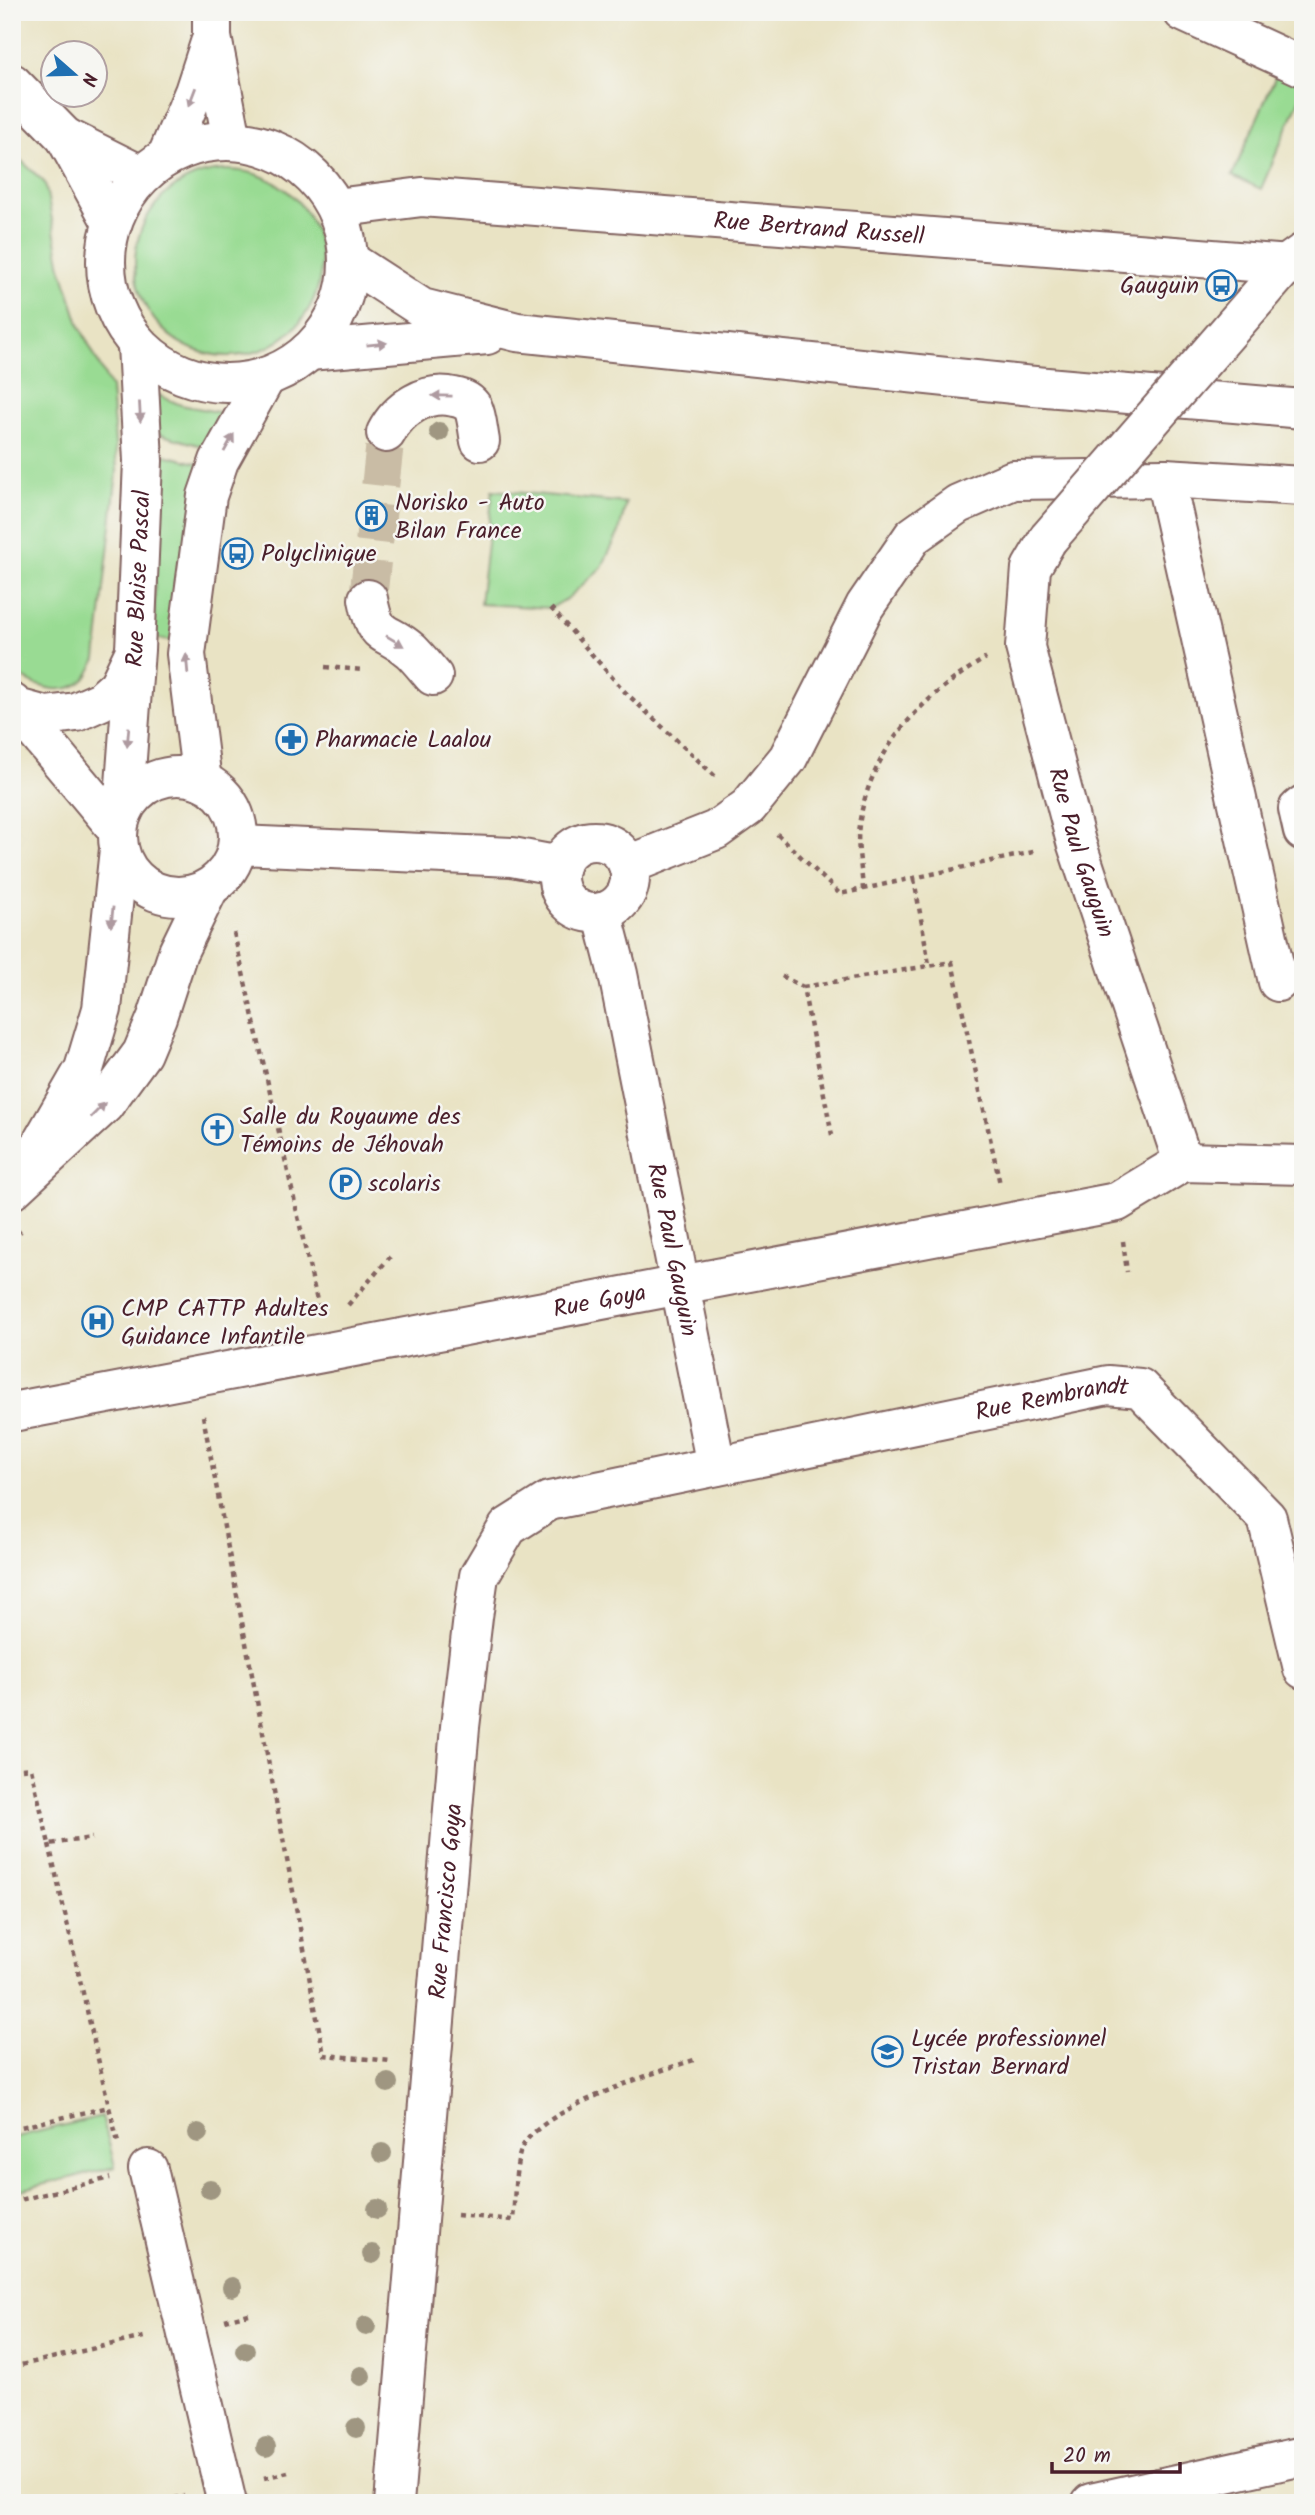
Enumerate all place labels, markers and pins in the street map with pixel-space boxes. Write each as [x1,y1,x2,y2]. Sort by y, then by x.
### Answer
place label: Gauguin [1120,267,1199,306]
bus stop icon: Gauguin [1205,268,1239,302]
place label: Norisko - Auto Bilan France [395,484,545,551]
building icon: Norisko - Auto Bilan France [355,499,389,533]
place label: Polyclinique [261,535,377,574]
bus stop icon: Polyclinique [221,536,255,570]
place label: Pharmacie Laalou [315,721,492,760]
pharmacy icon: Pharmacie Laalou [275,722,309,756]
place label: Salle du Royaume des Témoins de Jéhovah [240,1098,461,1165]
church icon: Salle du Royaume des Témoins de Jéhovah [200,1113,234,1147]
place label: scolaris [368,1165,441,1204]
parking icon: scolaris [328,1166,362,1200]
place label: CMP CATTP Adultes Guidance Infantile [121,1290,329,1357]
hospital icon: CMP CATTP Adultes Guidance Infantile [81,1305,115,1339]
place label: Lycée professionnel Tristan Bernard [911,2020,1107,2087]
school or university icon: Lycée professionnel Tristan Bernard [871,2035,905,2069]

